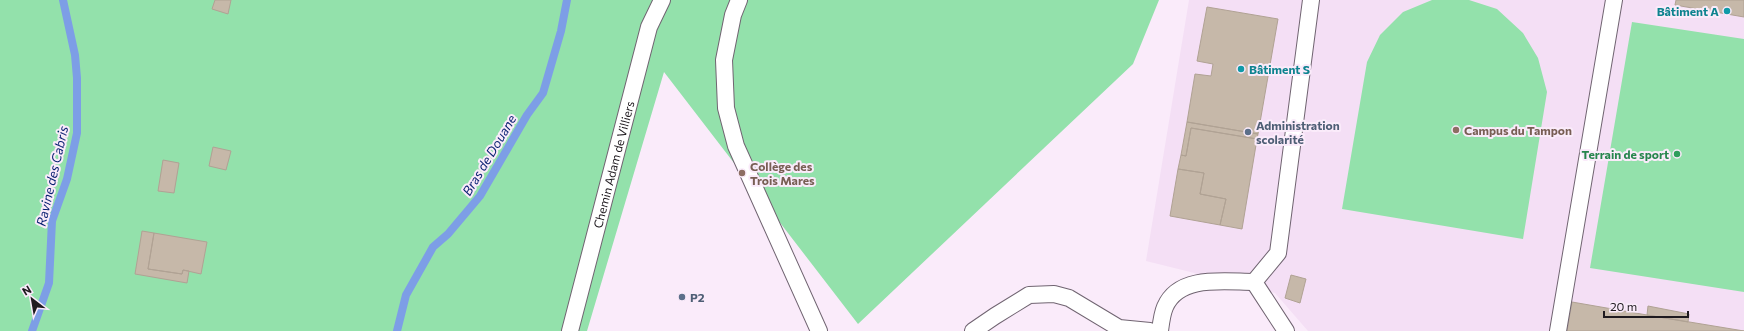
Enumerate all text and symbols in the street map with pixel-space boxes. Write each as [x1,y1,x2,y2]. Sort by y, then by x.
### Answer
place label: Bâtiment A [1657,4,1719,18]
marker: Bâtiment A [1722,6,1732,16]
place label: Bâtiment S [1249,62,1310,76]
marker: Bâtiment S [1236,64,1246,74]
street label: Chemin Adam de Villiers [590,99,636,230]
water label: Bras de Douane [459,112,519,198]
place label: Administration scolarité [1256,118,1340,146]
place label: Campus du Tampon [1464,123,1572,137]
water label: Ravine des Cabris [33,124,71,228]
marker: Campus du Tampon [1451,125,1461,135]
marker: Administration scolarité [1243,127,1253,137]
place label: Terrain de sport [1582,147,1669,161]
marker: Terrain de sport [1672,149,1682,159]
place label: Collège des Trois Mares [750,159,815,187]
marker: Collège des Trois Mares [737,168,747,178]
north arrow [12,279,52,319]
text: N [20,282,33,298]
place label: P2 [690,290,705,304]
marker: P2 [677,292,687,302]
scale bar [1604,293,1688,319]
text: 20 m [1610,299,1637,313]

